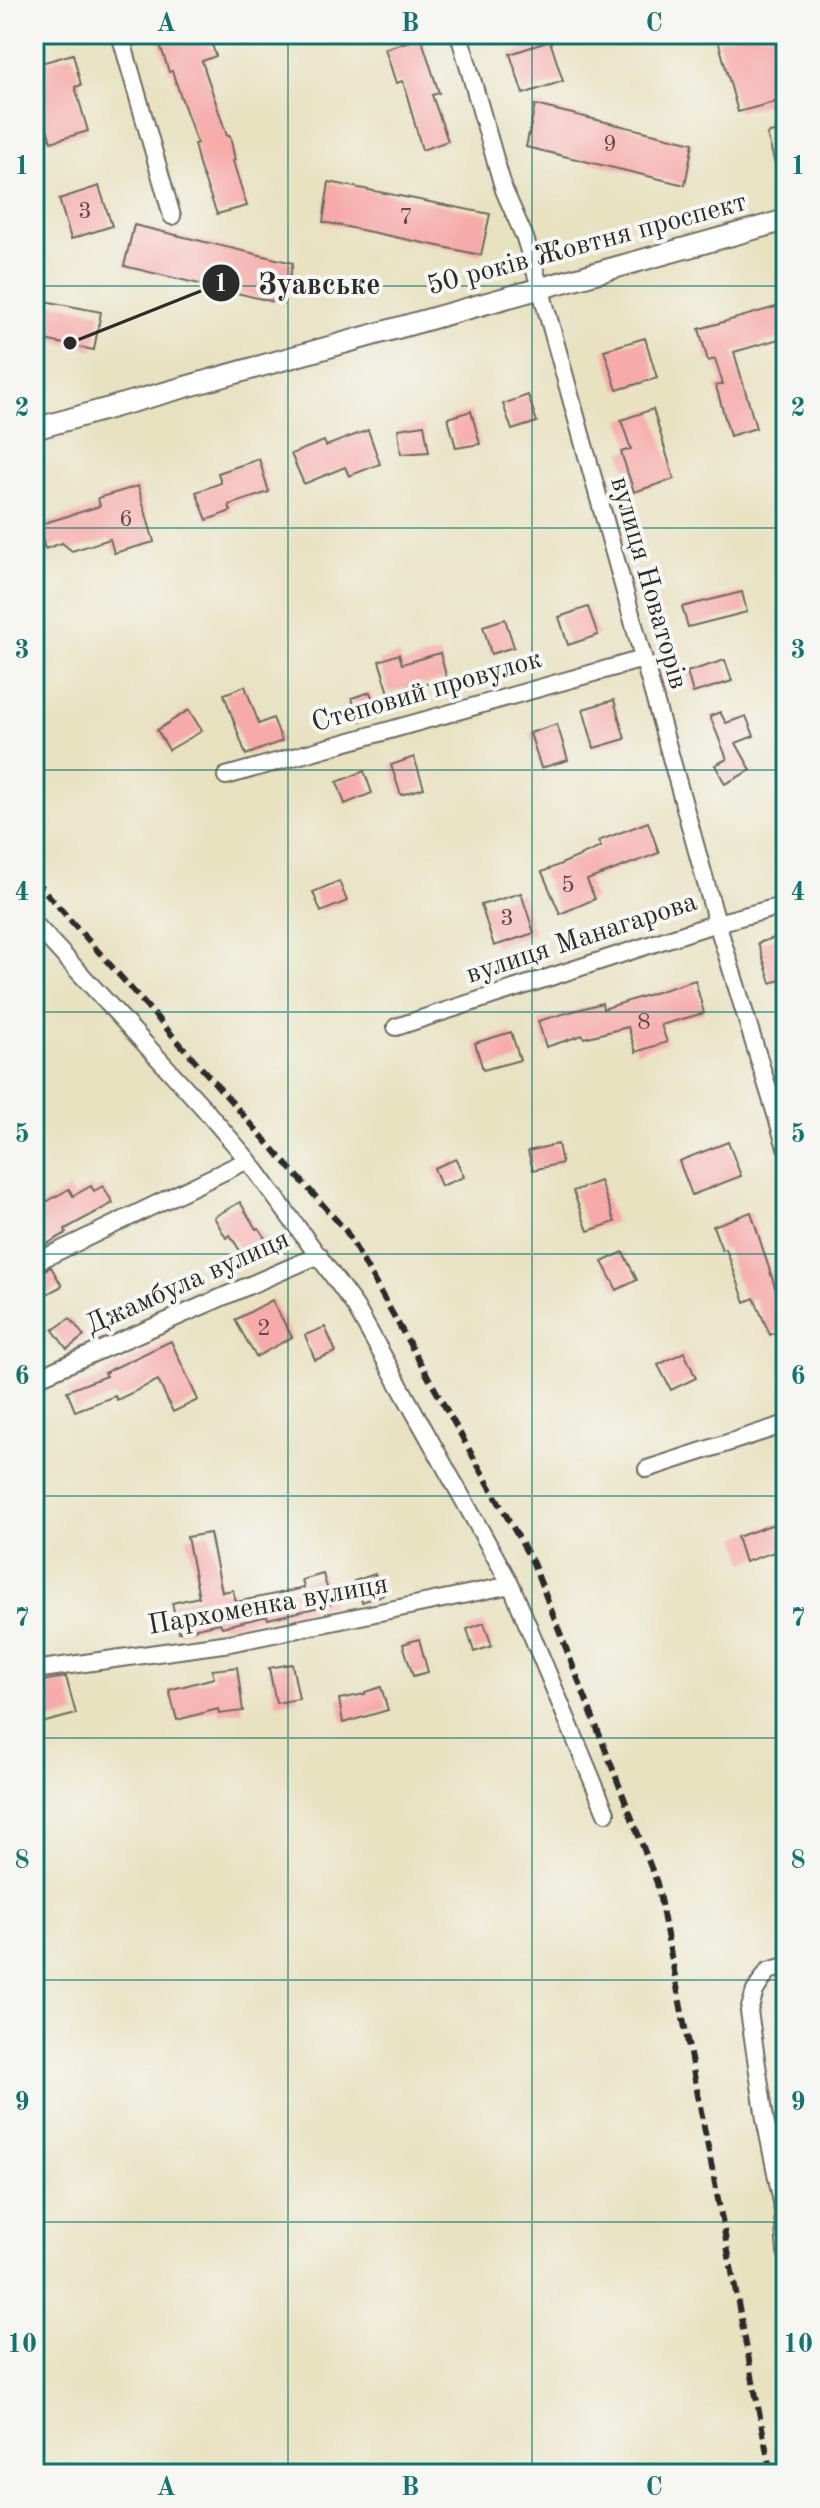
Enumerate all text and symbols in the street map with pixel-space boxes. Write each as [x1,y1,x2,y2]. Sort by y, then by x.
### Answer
text: A [156,11,176,37]
text: B [401,11,419,37]
text: C [645,11,663,37]
house number: 9 [603,133,617,157]
text: 1 [14,154,30,180]
text: 1 [790,154,806,180]
street label: 50 років Жовтня проспект [424,189,750,301]
house number: 3 [78,200,92,224]
house number: 7 [399,206,413,230]
callout: Зуавське [201,256,396,310]
text: Зуавське [258,271,380,301]
text: 1 [214,273,228,297]
text: 2 [14,396,30,422]
text: 2 [790,396,806,422]
street label: вулиця Новаторів [604,474,692,692]
house number: 6 [119,508,133,532]
text: 3 [14,638,30,664]
text: 3 [790,638,806,664]
street label: Степовий провулок [309,646,545,738]
house number: 5 [561,874,575,898]
text: 4 [14,880,30,906]
text: 4 [790,880,806,906]
street label: вулиця Манагарова [463,888,701,990]
house number: 3 [500,907,514,931]
house number: 8 [637,1011,651,1035]
text: 5 [14,1122,30,1148]
text: 5 [790,1122,806,1148]
street label: Джамбула вулиця [82,1226,294,1340]
house number: 2 [257,1317,271,1341]
text: 6 [14,1364,30,1390]
text: 6 [790,1364,806,1390]
street label: Пархоменка вулиця [146,1571,390,1641]
text: 7 [14,1606,30,1632]
text: 7 [790,1606,806,1632]
text: 8 [14,1848,30,1874]
text: 8 [790,1848,806,1874]
text: 9 [14,2090,30,2116]
text: 9 [790,2090,806,2116]
text: 10 [7,2332,37,2358]
text: 10 [783,2332,813,2358]
text: A [156,2475,176,2501]
text: B [401,2475,419,2501]
text: C [645,2475,663,2501]

